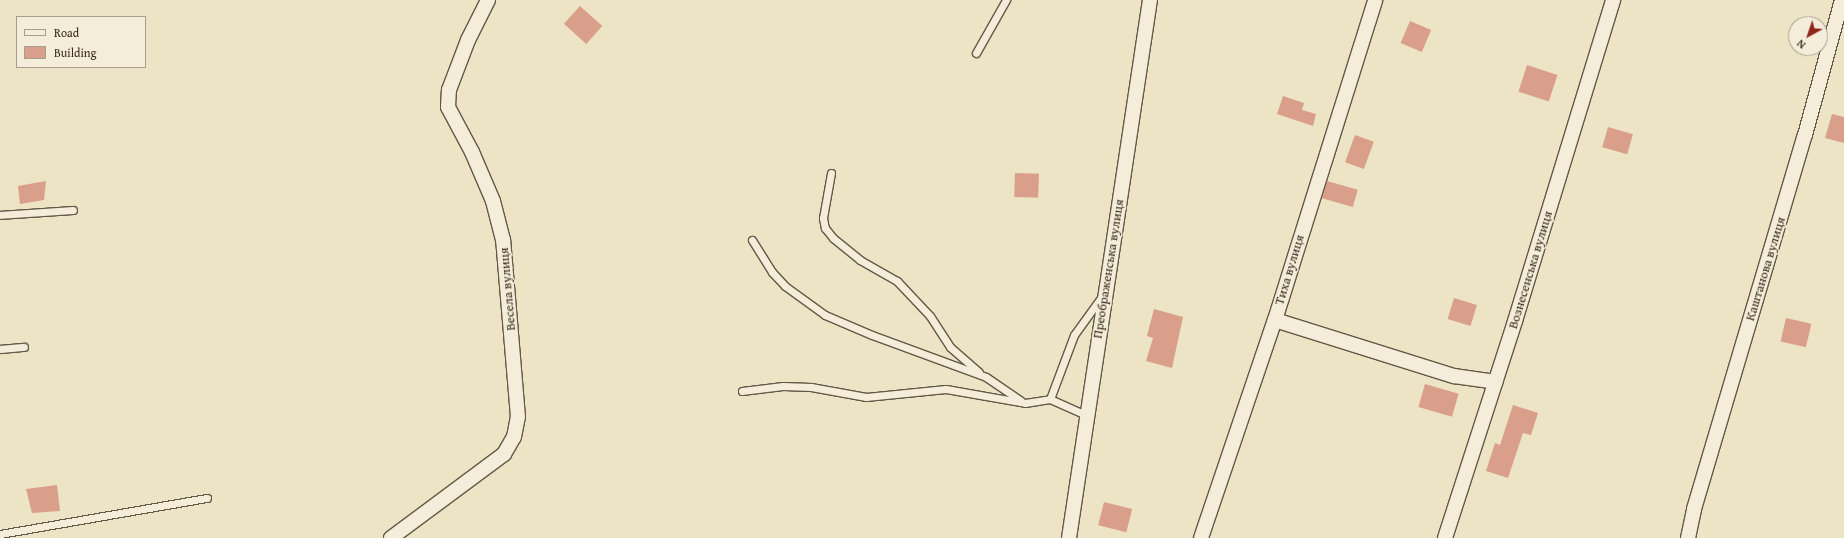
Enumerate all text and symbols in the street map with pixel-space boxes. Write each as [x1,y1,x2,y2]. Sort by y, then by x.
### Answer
legend [16,16,146,68]
north arrow [1788,16,1828,56]
text: Road [54,24,79,41]
text: N [1793,36,1809,53]
text: Building [54,44,97,61]
street label: Преображенська вулиця [1090,198,1128,340]
street label: Вознесенська вулиця [1506,209,1556,331]
street label: Каштанова вулиця [1743,215,1789,323]
street label: Тиха вулиця [1272,233,1308,307]
street label: Весела вулиця [497,247,519,331]

